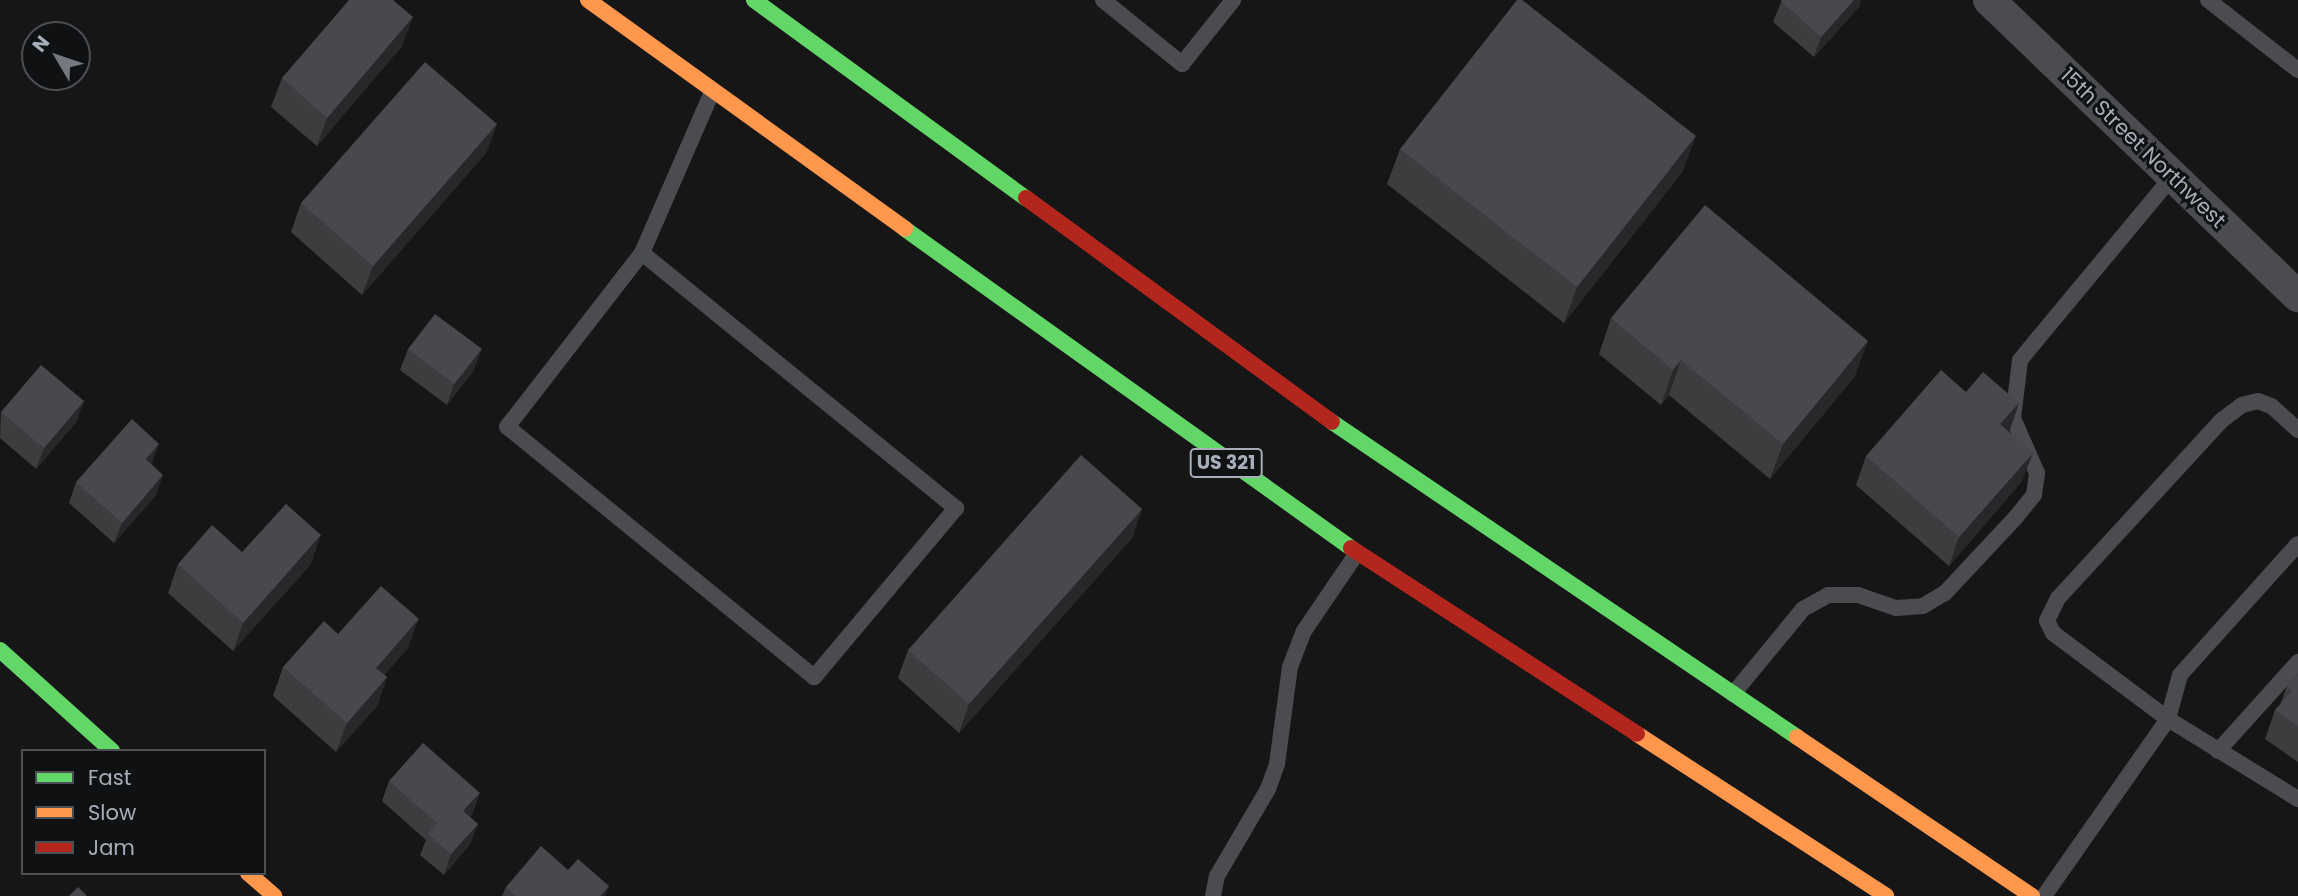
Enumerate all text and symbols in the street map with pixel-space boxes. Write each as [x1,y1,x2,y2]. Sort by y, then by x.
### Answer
north arrow [21,21,91,91]
text: N [26,30,56,58]
street label: 15th Street Northwest [2055,63,2231,233]
road number: US 321 [1189,447,1263,478]
legend [21,749,266,875]
text: Fast [88,763,131,792]
text: Slow [88,798,136,827]
text: Jam [88,833,135,862]

